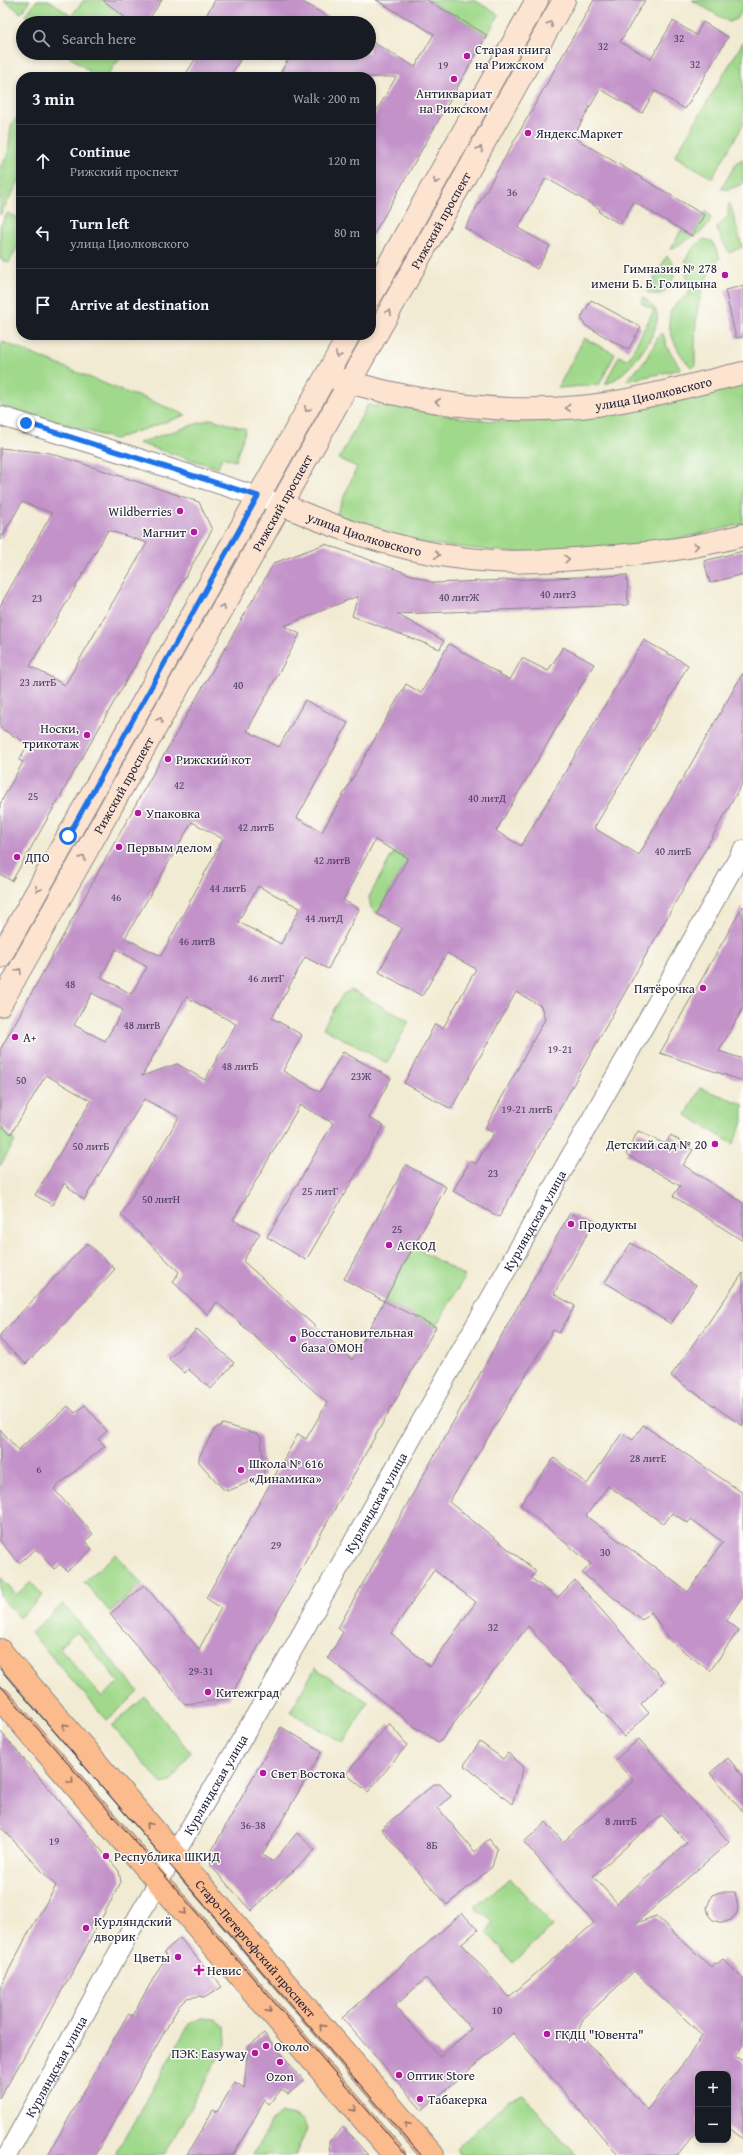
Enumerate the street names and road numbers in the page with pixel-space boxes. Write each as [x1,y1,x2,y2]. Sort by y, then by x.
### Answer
street label: Рижский проспект [406,168,476,272]
street label: улица Циолковского [593,371,714,415]
street label: Рижский проспект [247,450,317,555]
street label: улица Циолковского [304,506,424,561]
street label: Рижский проспект [88,733,159,837]
street label: Курляндская улица [498,1166,571,1275]
street label: Курляндская улица [339,1448,412,1557]
street label: Курляндская улица [178,1730,252,1838]
street label: Старо-Петергофский проспект [191,1875,321,2022]
street label: Курляндская улица [20,2012,92,2121]

